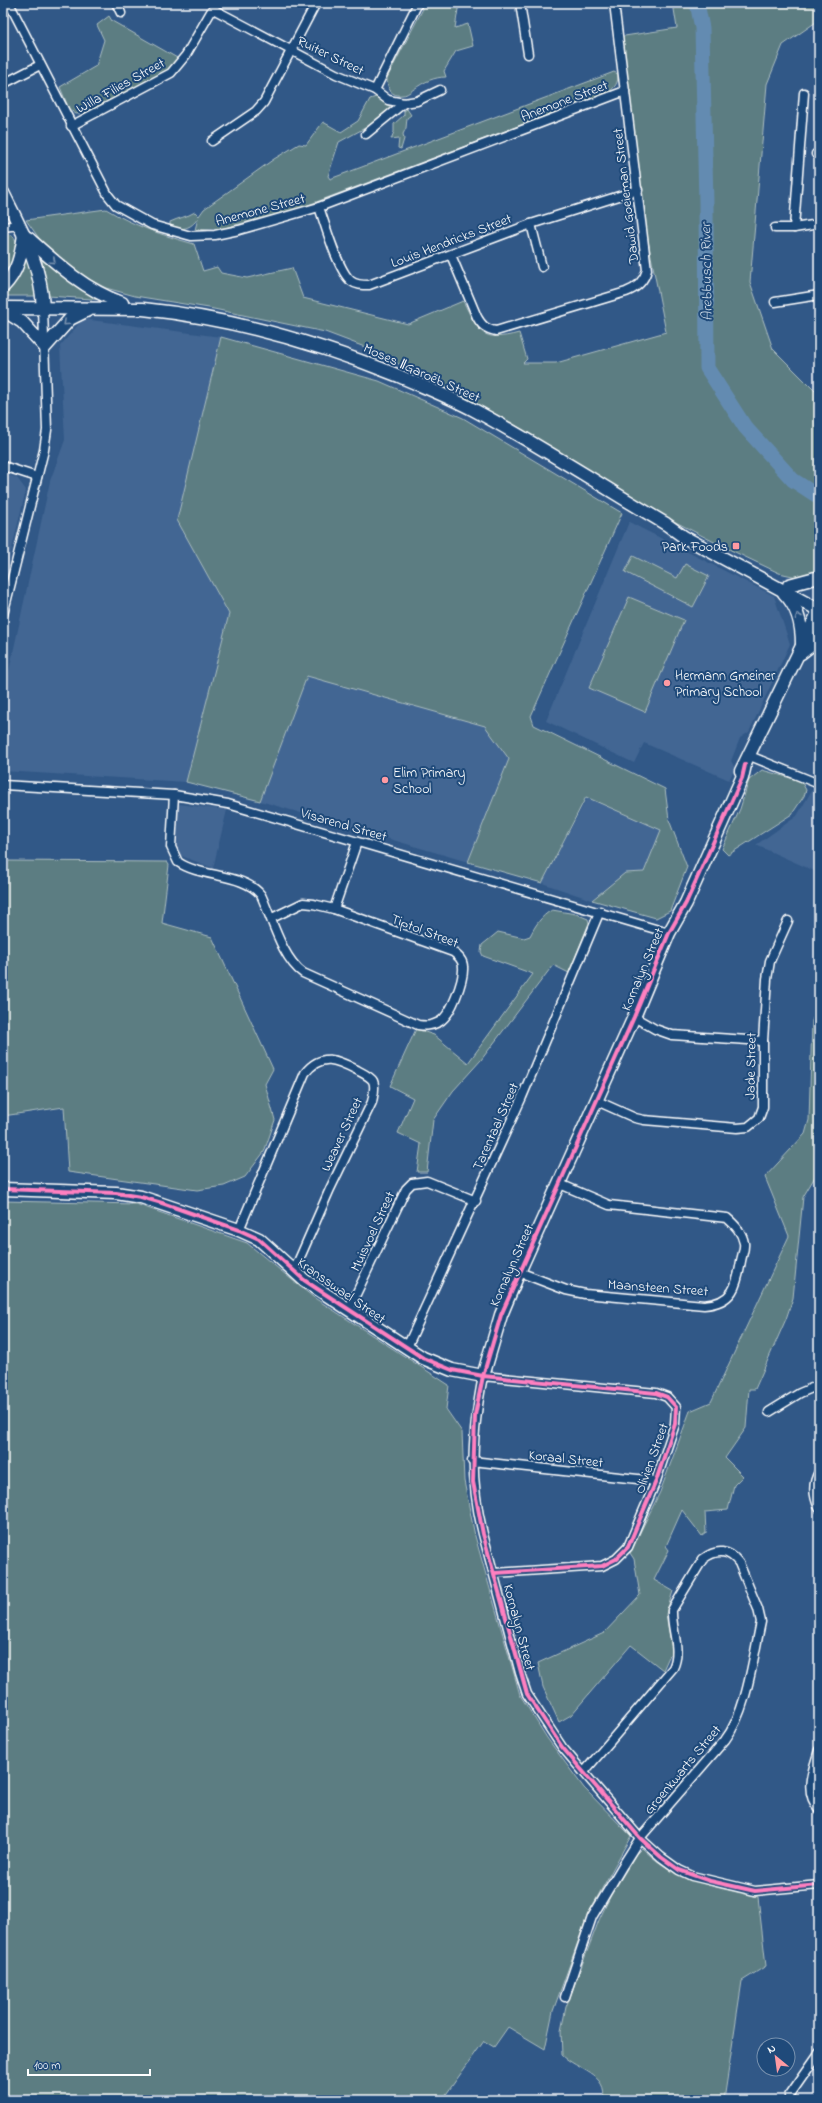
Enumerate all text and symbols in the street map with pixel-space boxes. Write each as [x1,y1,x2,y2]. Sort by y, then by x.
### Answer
street label: Ruiter Street [293,31,368,82]
street label: Willa Filies Street [73,53,169,119]
street label: Anemone Street [518,75,611,128]
street label: Dawid Goeieman Street [608,127,645,266]
street label: Anemone Street [213,188,308,232]
street label: Louis Hendricks Street [388,209,515,274]
water label: Arebbusch River [695,220,719,321]
one-way arrow [48,256,56,264]
one-way arrow [63,318,71,326]
street label: Moses ǁGaroëb Street [360,338,483,409]
place label: Park Foods [662,537,728,558]
marker: Park Foods [731,541,741,551]
one-way arrow [794,612,802,619]
place label: Hermann Gmeiner Primary School [675,666,776,704]
marker: Hermann Gmeiner Primary School [662,678,672,688]
place label: Elim Primary School [393,763,466,800]
marker: Elim Primary School [380,775,390,785]
street label: Visarend Street [297,803,389,848]
street label: Tiptol Street [388,909,462,954]
street label: Kornalyn Street [616,924,671,1015]
street label: Jade Street [740,1032,763,1100]
street label: Tarentaal Street [468,1079,525,1174]
street label: Weaver Street [316,1094,369,1175]
street label: Muisvoel Street [346,1188,401,1275]
street label: Kornalyn Street [485,1221,541,1311]
street label: Kransswael Street [293,1253,390,1330]
street label: Maansteen Street [607,1275,709,1302]
street label: Olivien Street [630,1420,675,1497]
street label: Koraal Street [528,1445,604,1474]
street label: Kornalyn Street [496,1582,540,1673]
street label: Groenkwarts Street [639,1720,727,1819]
north arrow [756,2037,796,2077]
text: N [765,2040,779,2058]
scale bar [28,2051,150,2077]
text: 100 m [34,2057,61,2075]

